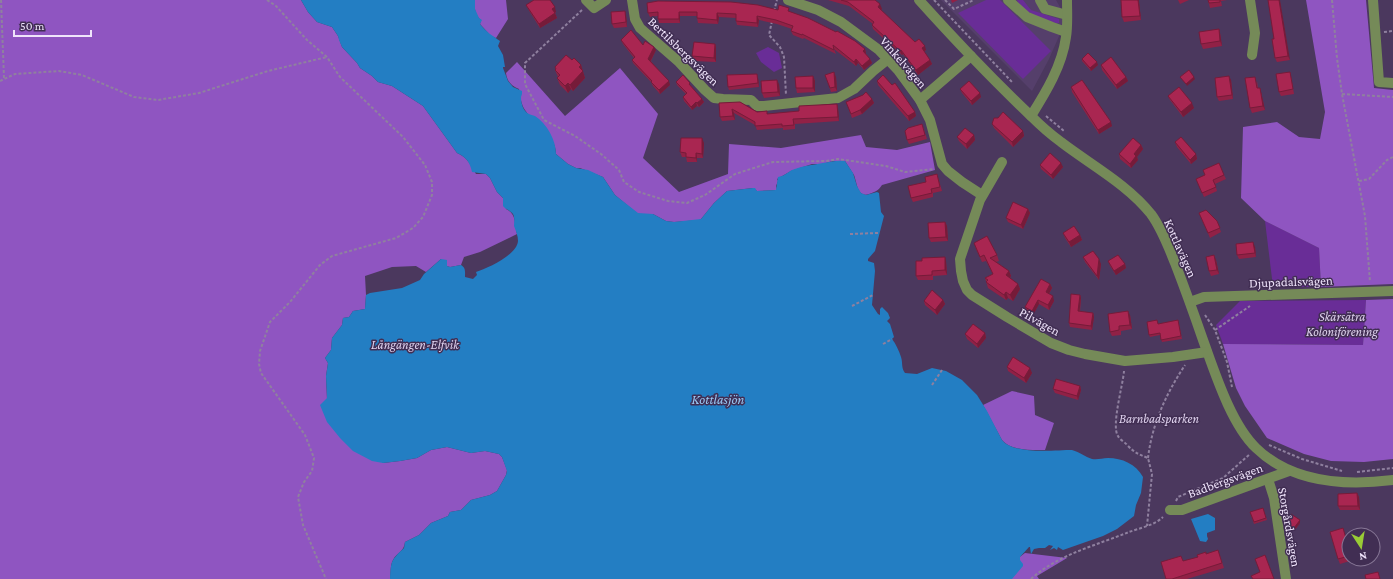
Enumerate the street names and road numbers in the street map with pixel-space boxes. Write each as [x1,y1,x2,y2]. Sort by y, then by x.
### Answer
street label: Bertilsbergsvägen [645,14,722,89]
street label: Vinkelvägen [877,33,930,91]
street label: Kottlavägen [1161,217,1200,280]
street label: Djupadalsvägen [1249,273,1333,291]
street label: Pilvägen [1017,304,1063,339]
street label: Badbergsvägen [1186,460,1265,501]
street label: Storgårdsvägen [1275,486,1304,568]

